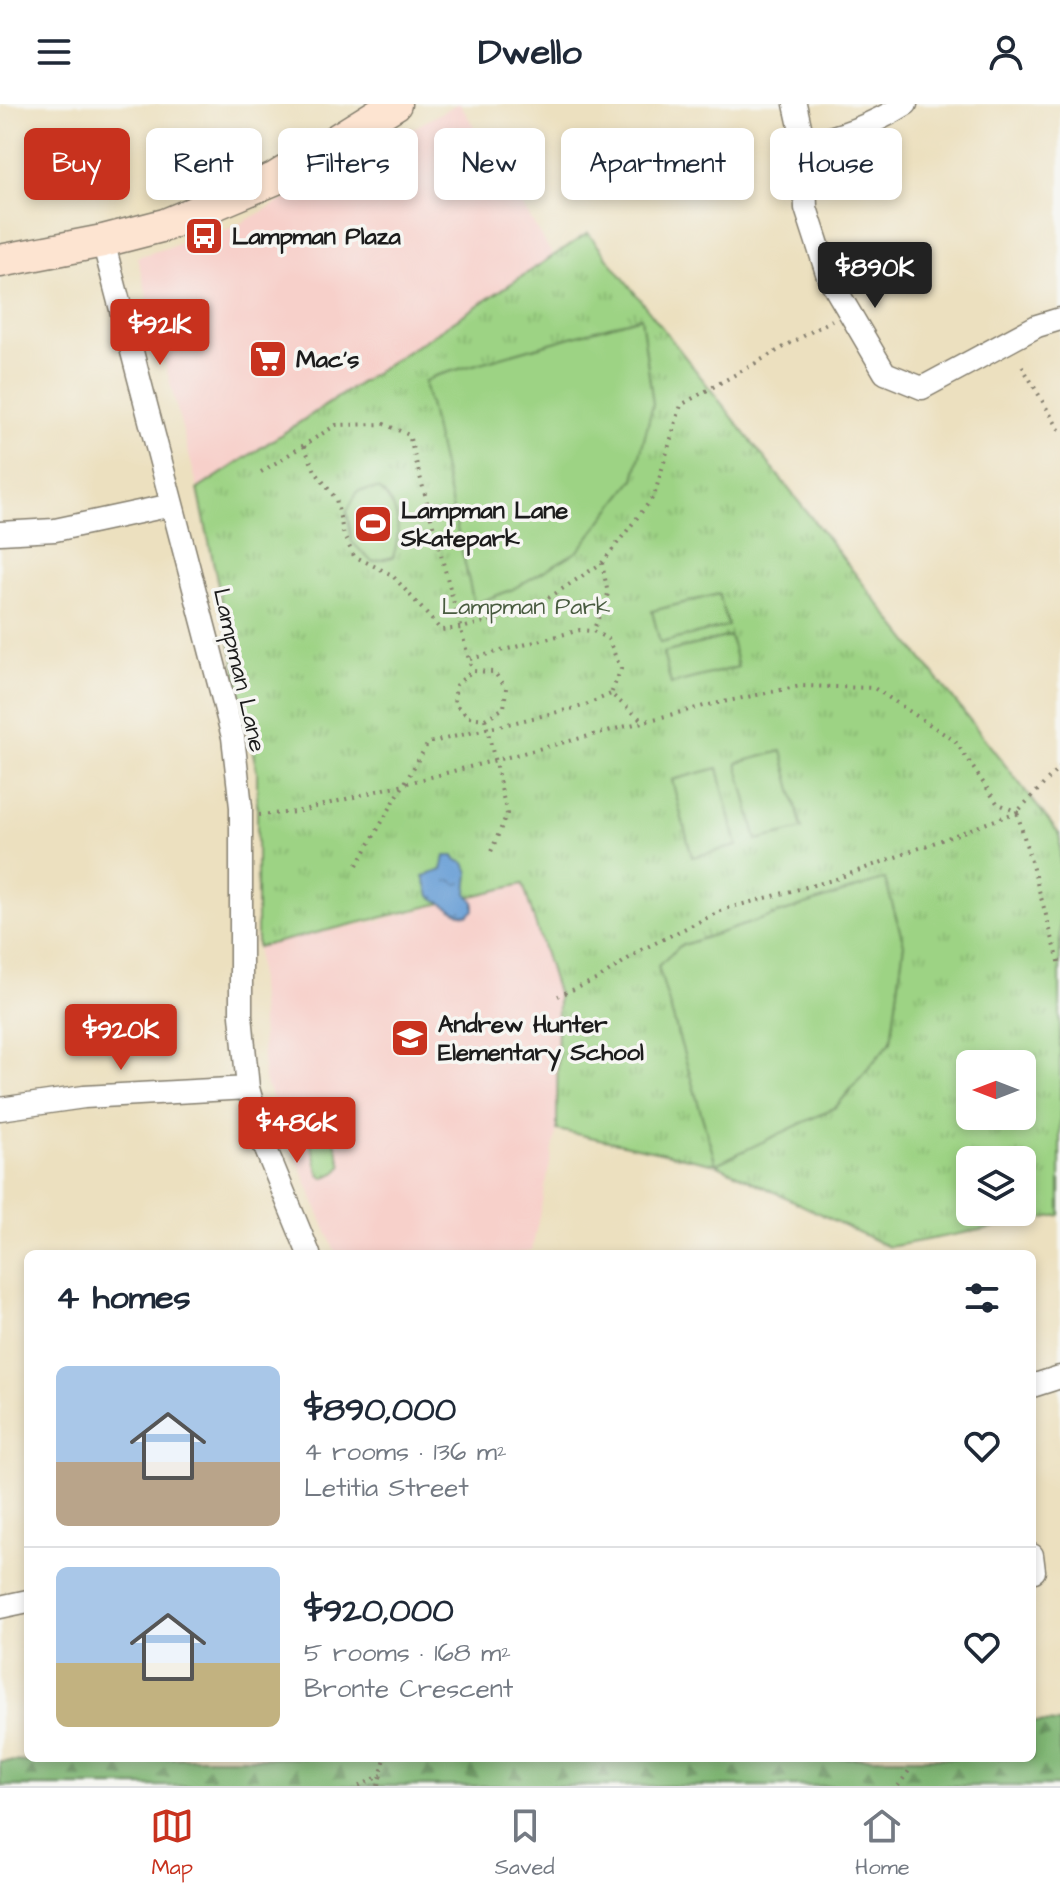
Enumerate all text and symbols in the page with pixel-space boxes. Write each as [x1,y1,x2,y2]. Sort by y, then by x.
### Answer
text: Dwello [478,27,582,78]
icon: menu [32,30,76,74]
icon: person [984,30,1028,74]
chip: Buy [24,128,130,200]
chip: Rent [146,128,262,200]
chip: Filters [278,128,418,200]
chip: New [434,128,545,200]
chip: Apartment [561,128,754,200]
chip: House [770,128,902,200]
bus stop icon: Lampman Plaza [183,215,225,257]
place label: Lampman Plaza [232,220,402,254]
pin: $890K [819,242,931,310]
text: $890K [836,250,914,286]
pin: $921K [104,299,216,367]
text: $921K [128,307,192,343]
supermarket icon: Mac's [247,338,289,380]
place label: Mac's [296,343,359,377]
place label: Lampman Lane Skatepark [400,494,568,556]
sports icon: Lampman Lane Skatepark [352,503,394,545]
street label: Lampman Lane [204,585,274,756]
park label: Lampman Park [442,590,611,624]
pin: $920K [65,1004,177,1072]
place label: Andrew Hunter Elementary School [438,1008,644,1072]
text: $920K [83,1012,159,1048]
school or university icon: Andrew Hunter Elementary School [389,1017,431,1059]
north arrow [956,1050,1036,1130]
map controls [956,1050,1036,1226]
pin: $486K [241,1097,353,1165]
text: $486K [256,1105,338,1141]
button: layers [956,1146,1036,1226]
text: 4 homes [56,1274,191,1322]
icon: filters [960,1276,1004,1320]
text: $890,000 [304,1386,456,1434]
icon: home [120,1398,216,1494]
icon: heart [960,1424,1004,1468]
text: 4 rooms · 136 m² [304,1434,507,1470]
text: Letitia Street [304,1470,469,1506]
text: $920,000 [304,1587,454,1635]
icon: home [120,1599,216,1695]
icon: heart [960,1625,1004,1669]
text: 5 rooms · 168 m² [304,1635,511,1671]
text: Bronte Crescent [304,1671,513,1707]
tab: Map [150,1804,194,1883]
tab: Saved [495,1804,555,1883]
tab: Home [855,1804,910,1883]

